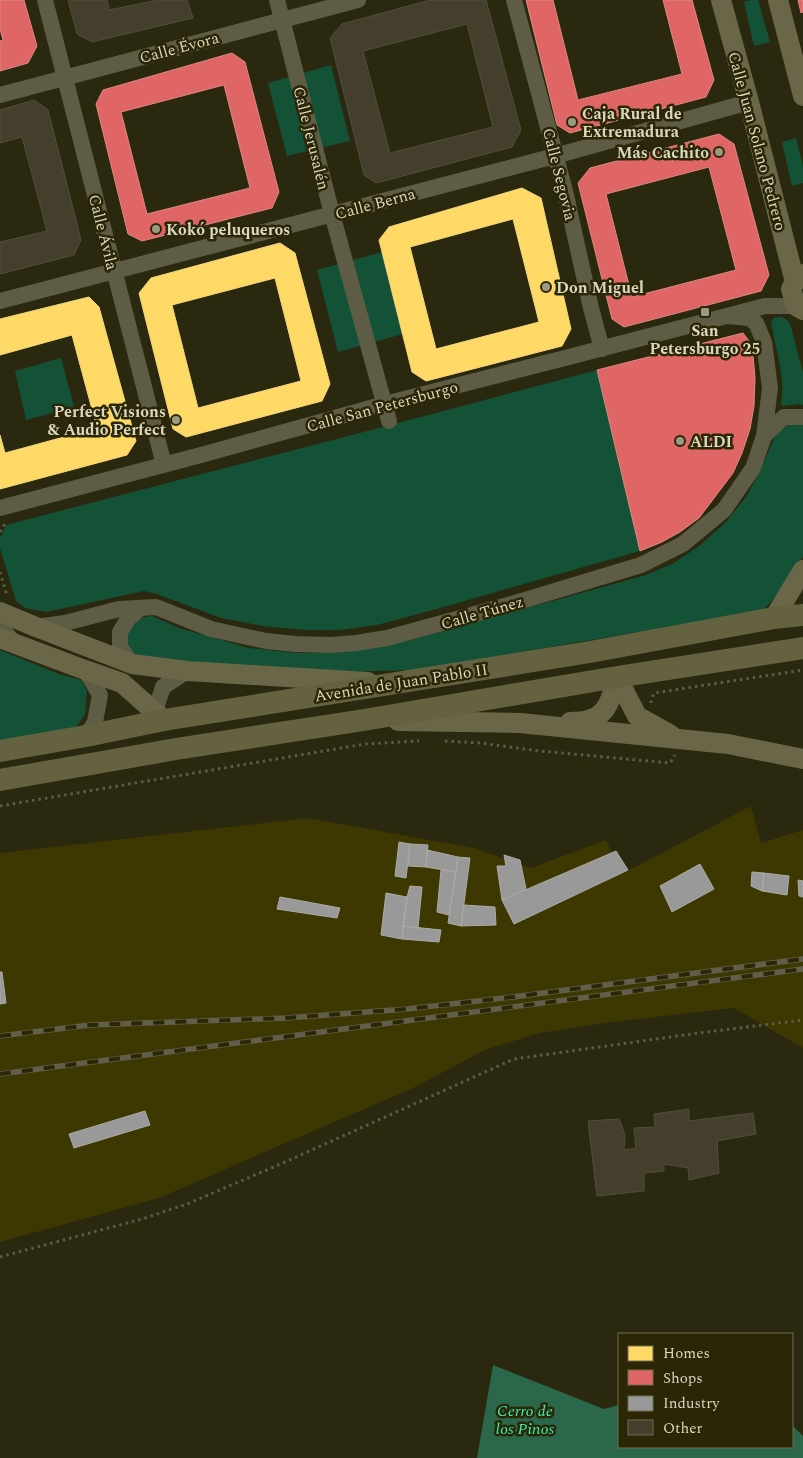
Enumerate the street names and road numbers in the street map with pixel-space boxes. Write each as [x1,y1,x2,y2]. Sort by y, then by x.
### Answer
street label: Calle Évora [137,26,222,70]
street label: Calle Juan Solano Pedrero [722,49,792,233]
street label: Calle Jerusalén [287,84,335,193]
street label: Calle Segovia [536,125,582,223]
street label: Calle Berna [332,182,418,226]
street label: Calle Ávila [82,192,124,273]
street label: Calle San Petersburgo [304,375,461,439]
street label: Calle Túnez [438,590,526,636]
street label: Avenida de Juan Pablo II [313,657,490,709]

